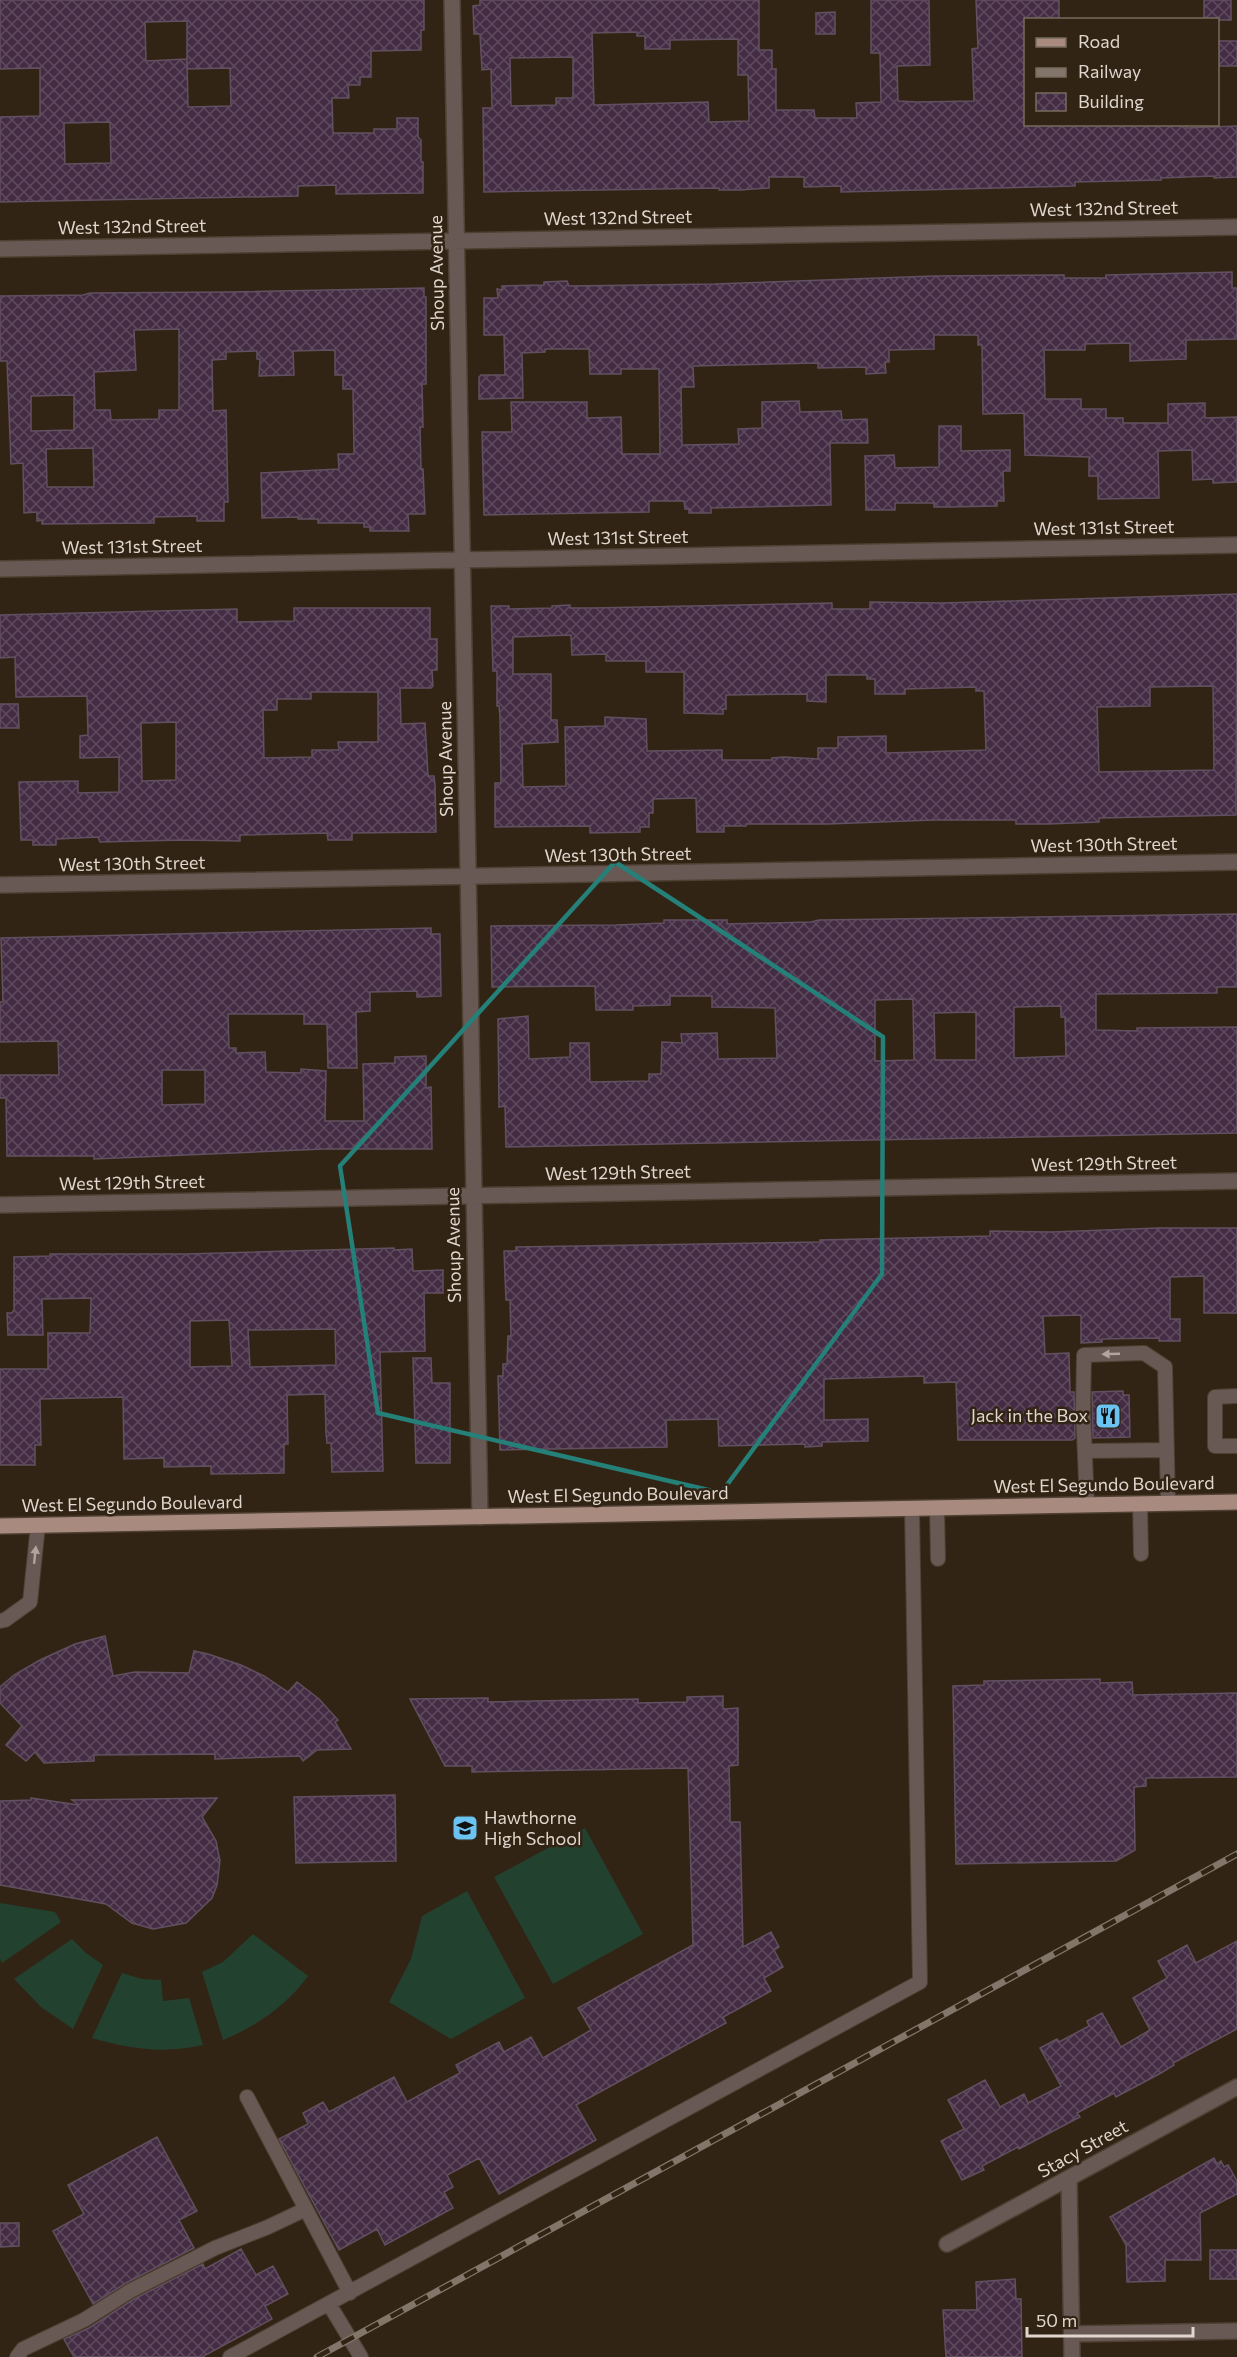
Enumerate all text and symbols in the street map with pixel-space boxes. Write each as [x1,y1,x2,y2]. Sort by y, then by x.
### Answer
legend [1024,18,1219,126]
text: Road [1078,30,1120,52]
text: Railway [1078,60,1141,82]
text: Building [1078,90,1144,112]
street label: West 132nd Street [1030,196,1178,220]
street label: West 132nd Street [544,205,692,229]
street label: West 132nd Street [58,214,206,238]
street label: Shoup Avenue [424,215,448,331]
street label: West 131st Street [1033,515,1175,539]
street label: West 131st Street [547,525,689,549]
street label: West 131st Street [61,534,203,558]
street label: Shoup Avenue [433,701,457,817]
street label: West 130th Street [1030,832,1178,856]
street label: West 130th Street [544,842,692,866]
street label: West 130th Street [58,851,206,875]
street label: West 129th Street [1031,1151,1177,1175]
street label: West 129th Street [545,1160,691,1184]
street label: West 129th Street [59,1170,205,1194]
street label: Shoup Avenue [441,1187,465,1303]
one-way arrow [1101,1350,1120,1359]
restaurant icon: Jack in the Box [1093,1401,1123,1431]
place label: Jack in the Box [971,1404,1088,1426]
street label: West El Segundo Boulevard [993,1471,1215,1497]
street label: West El Segundo Boulevard [507,1481,729,1507]
street label: West El Segundo Boulevard [21,1490,243,1516]
one-way arrow [30,1545,40,1564]
place label: Hawthorne High School [484,1806,582,1849]
school or university icon: Hawthorne High School [450,1813,480,1843]
street label: Stacy Street [1034,2114,1131,2182]
scale bar [1027,2300,1194,2338]
text: 50 m [1036,2309,1077,2331]

